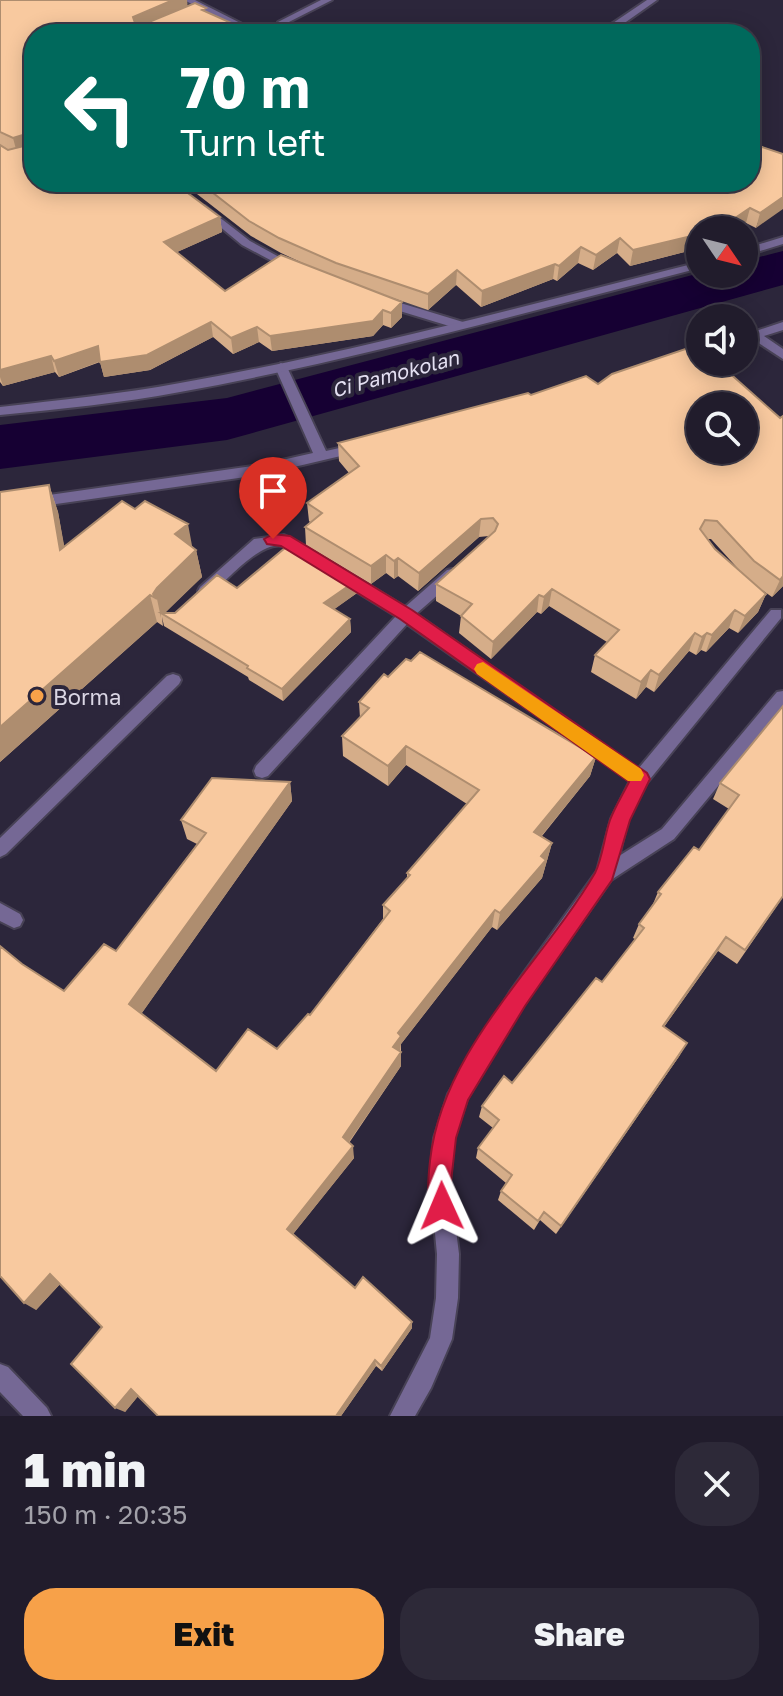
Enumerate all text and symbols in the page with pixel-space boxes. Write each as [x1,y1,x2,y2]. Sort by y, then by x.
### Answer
text: 70 m [180,53,310,120]
icon: left [48,56,152,160]
text: Turn left [180,121,326,164]
north arrow [686,216,758,288]
map controls [686,216,758,464]
button: sound [686,304,758,376]
water label: Ci Pamokolan [329,344,462,402]
button: search [686,392,758,464]
pin [239,457,307,539]
icon: arrive [251,469,295,513]
place label: Borma [53,683,121,710]
marker: Borma [28,687,46,705]
position arrow [400,1164,484,1248]
text: 1 min [24,1440,146,1498]
button: close [675,1442,759,1526]
text: 150 m · 20:35 [24,1499,187,1530]
button: Exit [24,1588,384,1680]
button: Share [400,1588,759,1680]

